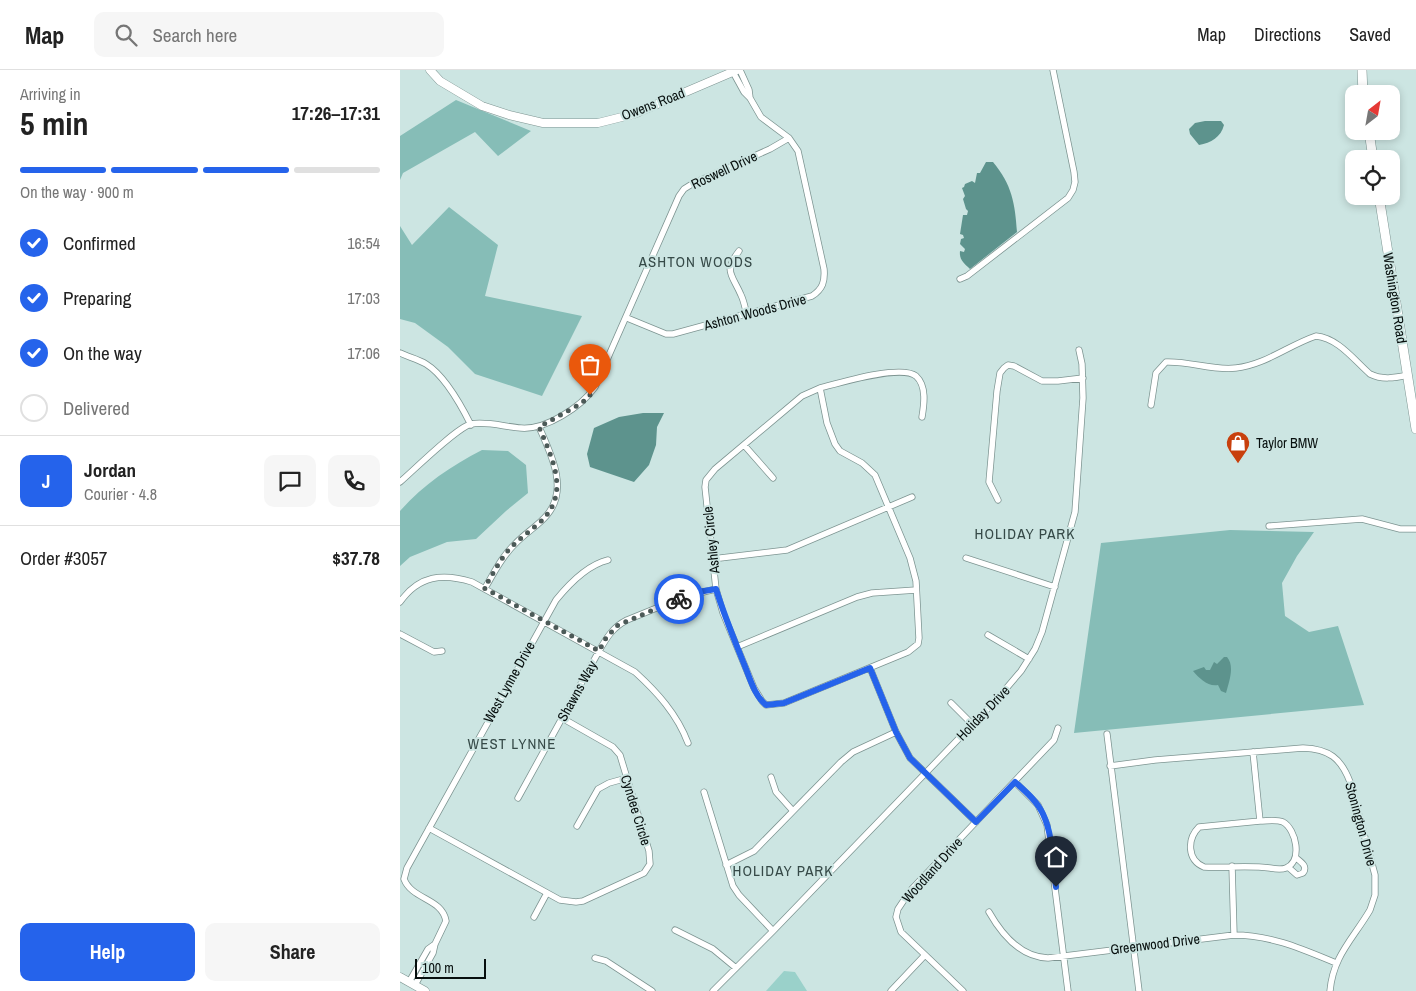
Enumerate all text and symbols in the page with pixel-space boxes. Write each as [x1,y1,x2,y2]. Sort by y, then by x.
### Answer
search box [94,12,444,57]
text: Map [25,19,64,51]
icon: search [112,21,140,49]
text: Search here [152,22,237,48]
text: Map [1197,22,1226,47]
text: Directions [1254,22,1321,47]
text: Saved [1349,22,1391,47]
text: Arriving in [20,83,81,105]
street label: Owens Road [619,84,687,124]
north arrow [1345,85,1400,140]
map controls [1345,85,1400,205]
text: 17:26–17:31 [292,100,380,126]
text: 5 min [20,102,89,145]
street label: Roswell Drive [688,147,760,193]
button: locate [1345,150,1400,205]
text: On the way · 900 m [20,181,134,203]
icon: check [20,229,48,257]
text: Confirmed [63,230,136,256]
text: 16:54 [347,232,380,254]
district label: ASHTON WOODS [638,251,753,272]
street label: Washington Road [1379,251,1411,345]
icon: check [20,284,48,312]
text: Preparing [63,285,131,311]
text: 17:03 [347,287,380,309]
street label: Ashton Woods Drive [701,290,808,335]
icon: check [20,339,48,367]
text: On the way [63,340,142,366]
text: 17:06 [347,342,380,364]
pin [569,344,611,395]
icon: bag [576,351,604,379]
text: Delivered [63,395,130,421]
shop icon: Taylor BMW [1225,430,1251,464]
place label: Taylor BMW [1256,434,1318,452]
button: chat [264,455,316,507]
button: phone [328,455,380,507]
text: Jordan [84,457,136,483]
text: J [42,468,50,494]
text: Courier · 4.8 [84,483,157,505]
street label: Ashley Circle [699,505,724,576]
district label: HOLIDAY PARK [975,523,1075,544]
text: Order #3057 [20,545,107,571]
text: $37.78 [332,545,380,571]
courier [654,574,704,624]
icon: bike [665,585,693,613]
street label: West Lynne Drive [479,638,539,726]
street label: Shawns Way [553,657,601,724]
street label: Holiday Drive [952,682,1014,744]
district label: WEST LYNNE [468,733,556,754]
street label: Cyndee Circle [617,773,655,847]
street label: Stonington Drive [1341,780,1381,868]
street label: Woodland Drive [898,833,966,907]
pin [1035,836,1077,887]
icon: home [1042,843,1070,871]
district label: HOLIDAY PARK [733,860,833,881]
button: Help [20,923,195,981]
button: Share [205,923,380,981]
street label: Greenwood Drive [1109,930,1201,958]
scale bar [415,956,486,979]
text: 100 m [422,959,454,977]

